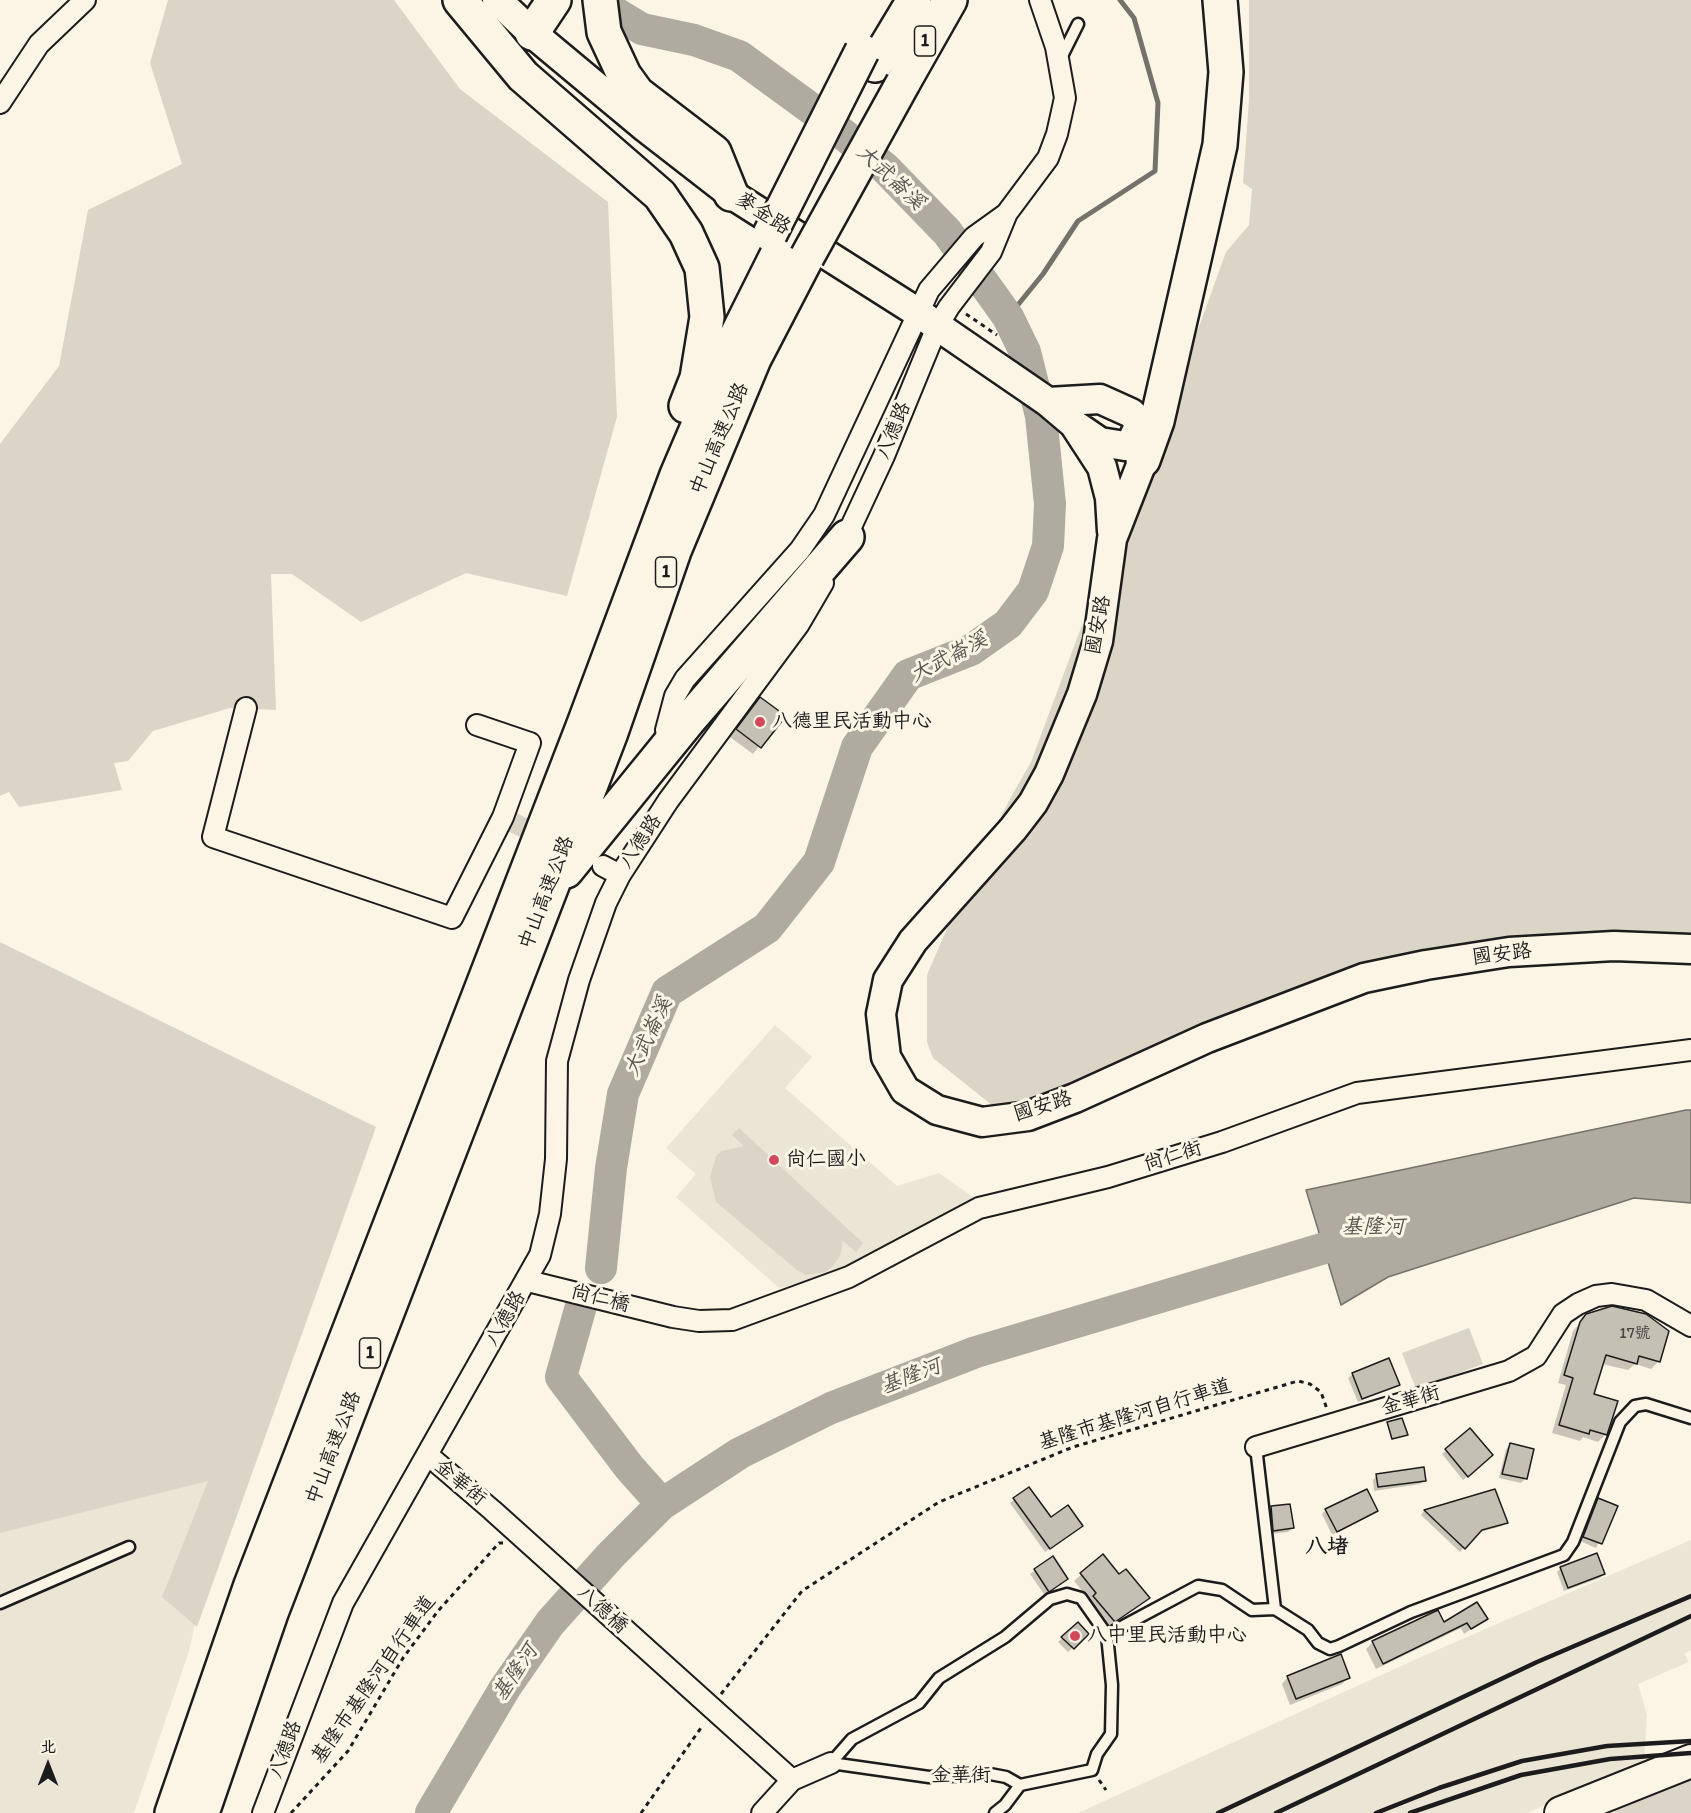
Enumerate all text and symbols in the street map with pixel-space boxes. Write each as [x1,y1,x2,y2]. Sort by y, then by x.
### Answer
road number: 1 [914,26,936,56]
water label: 大武崙溪 [851,140,929,216]
street label: 麥金路 [731,188,795,240]
street label: 中山高速公路 [686,379,754,499]
street label: 八德路 [872,399,916,463]
road number: 1 [656,557,676,587]
street label: 國安路 [1081,593,1117,657]
water label: 大武崙溪 [906,627,992,689]
place label: 八德里民活動中心 [772,710,932,734]
marker: 八德里民活動中心 [753,715,767,729]
street label: 八德路 [615,810,667,874]
street label: 中山高速公路 [514,833,580,953]
street label: 國安路 [1471,939,1533,971]
water label: 大武崙溪 [620,994,678,1080]
street label: 國安路 [1011,1087,1075,1127]
street label: 尚仁街 [1141,1137,1205,1177]
place label: 尚仁國小 [786,1148,866,1172]
marker: 尚仁國小 [767,1153,781,1167]
water label: 基隆河 [1342,1215,1404,1241]
street label: 尚仁橋 [568,1280,632,1318]
street label: 八德路 [481,1287,531,1351]
house number: 17號 [1619,1324,1651,1344]
road number: 1 [360,1338,380,1368]
water label: 基隆河 [877,1354,945,1400]
street label: 基隆市基隆河自行車道 [1036,1374,1234,1456]
street label: 金華街 [1379,1381,1443,1421]
street label: 中山高速公路 [301,1388,367,1508]
street label: 金華街 [429,1455,491,1511]
district label: 八堵 [1305,1534,1349,1560]
street label: 八德橋 [572,1581,632,1639]
street label: 基隆市基隆河自行車道 [307,1591,441,1769]
place label: 八中里民活動中心 [1087,1624,1247,1648]
marker: 八中里民活動中心 [1068,1629,1082,1643]
water label: 基隆河 [488,1640,544,1706]
street label: 八德路 [264,1718,308,1782]
north arrow [18,1735,78,1795]
text: 北 [40,1737,56,1756]
street label: 金華街 [931,1764,991,1788]

